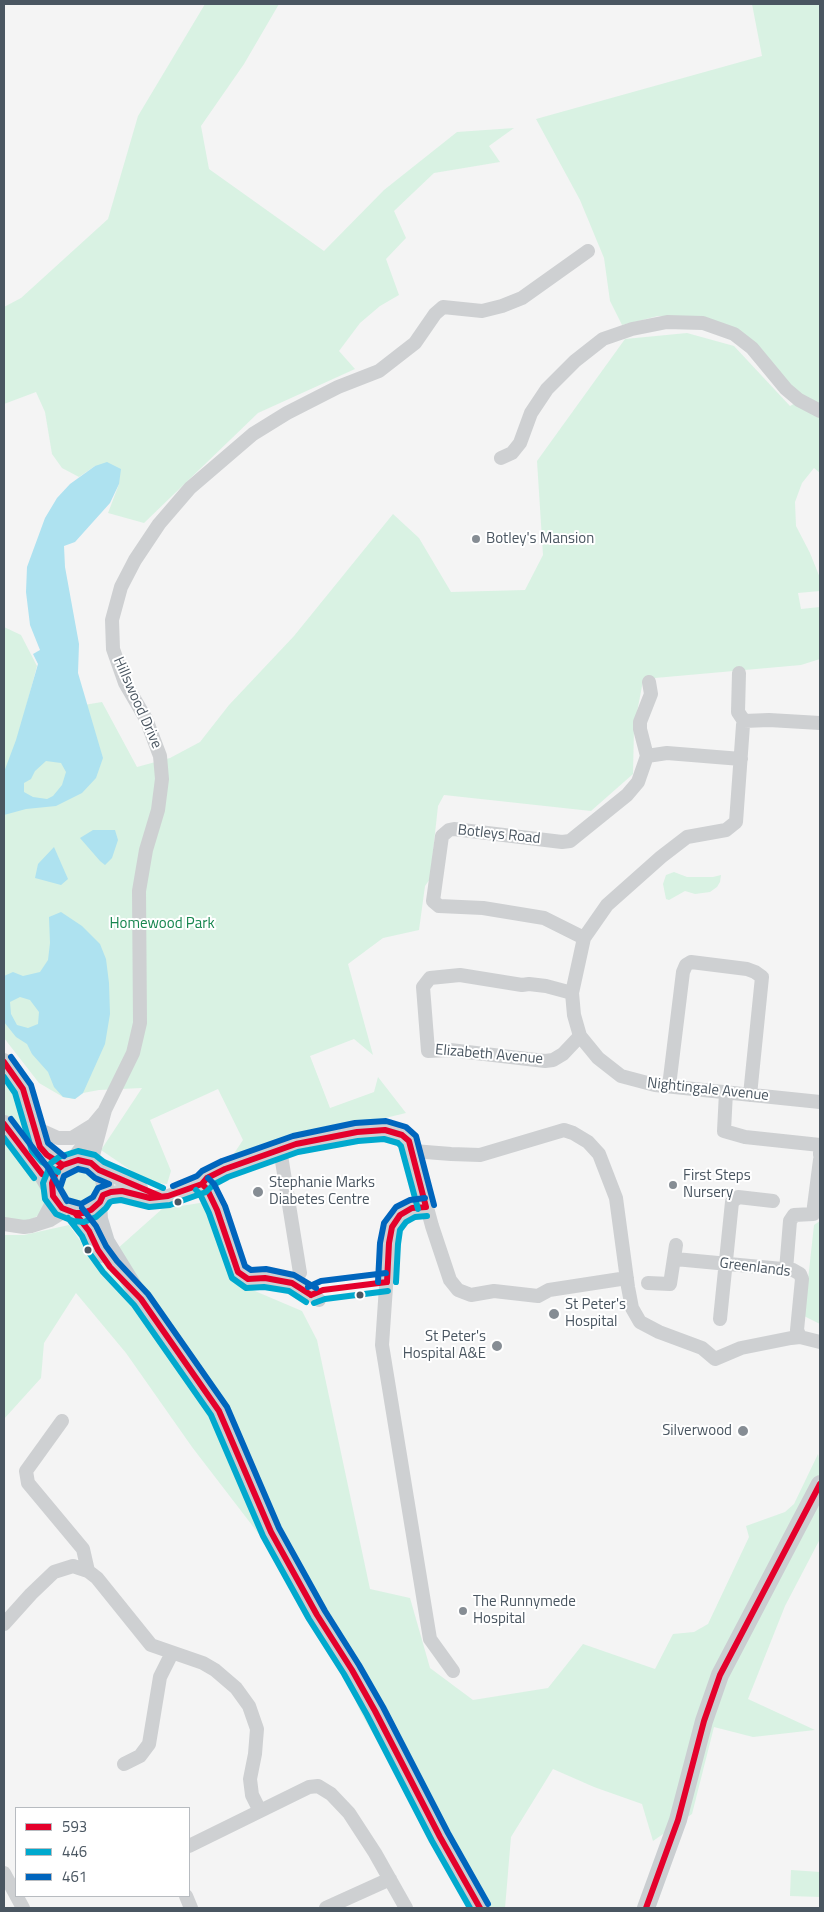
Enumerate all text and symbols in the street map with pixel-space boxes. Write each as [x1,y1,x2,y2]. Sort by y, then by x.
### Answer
place label: Botley's Mansion [486,530,594,548]
marker: Botley's Mansion [470,533,482,545]
street label: Hillswood Drive [109,654,165,752]
street label: Botleys Road [457,822,541,848]
park label: Homewood Park [109,915,215,933]
street label: Elizabeth Avenue [434,1041,544,1069]
street label: Nightingale Avenue [646,1075,770,1105]
place label: First Steps Nursery [683,1167,751,1202]
place label: Stephanie Marks Diabetes Centre [269,1174,375,1209]
marker: First Steps Nursery [667,1179,679,1191]
marker: Stephanie Marks Diabetes Centre [251,1185,265,1199]
unlabelled marker [173,1197,183,1207]
unlabelled marker [83,1245,93,1255]
street label: Greenlands [718,1255,792,1281]
unlabelled marker [355,1290,365,1300]
place label: St Peter's Hospital [565,1296,626,1331]
marker: St Peter's Hospital [547,1307,561,1321]
place label: St Peter's Hospital A&E [403,1328,486,1363]
marker: St Peter's Hospital A&E [490,1339,504,1353]
place label: Silverwood [662,1422,732,1440]
marker: Silverwood [736,1424,750,1438]
place label: The Runnymede Hospital [473,1593,576,1628]
marker: The Runnymede Hospital [457,1605,469,1617]
legend [15,1807,190,1897]
text: 593 [62,1815,87,1838]
text: 446 [62,1840,87,1863]
text: 461 [62,1865,87,1888]

